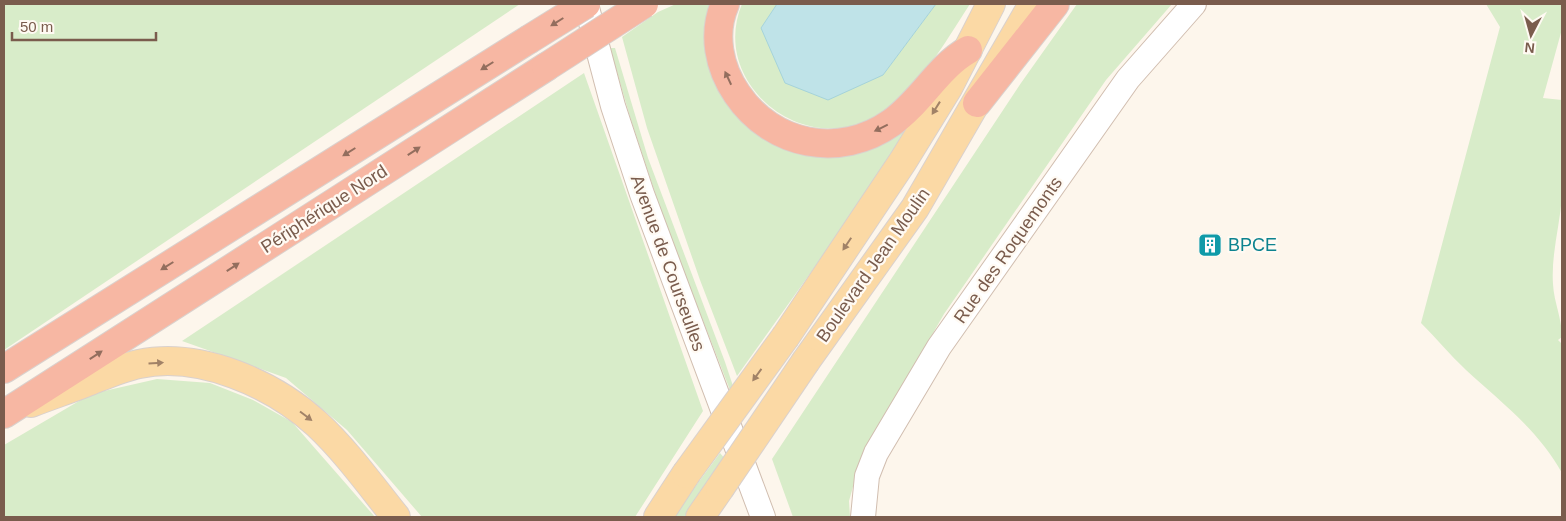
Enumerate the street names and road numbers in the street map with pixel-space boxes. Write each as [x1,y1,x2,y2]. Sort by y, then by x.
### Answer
street label: Périphérique Nord [257,161,391,257]
street label: Avenue de Courseulles [627,172,709,354]
street label: Rue des Roquemonts [950,173,1066,327]
street label: Boulevard Jean Moulin [812,184,934,346]

